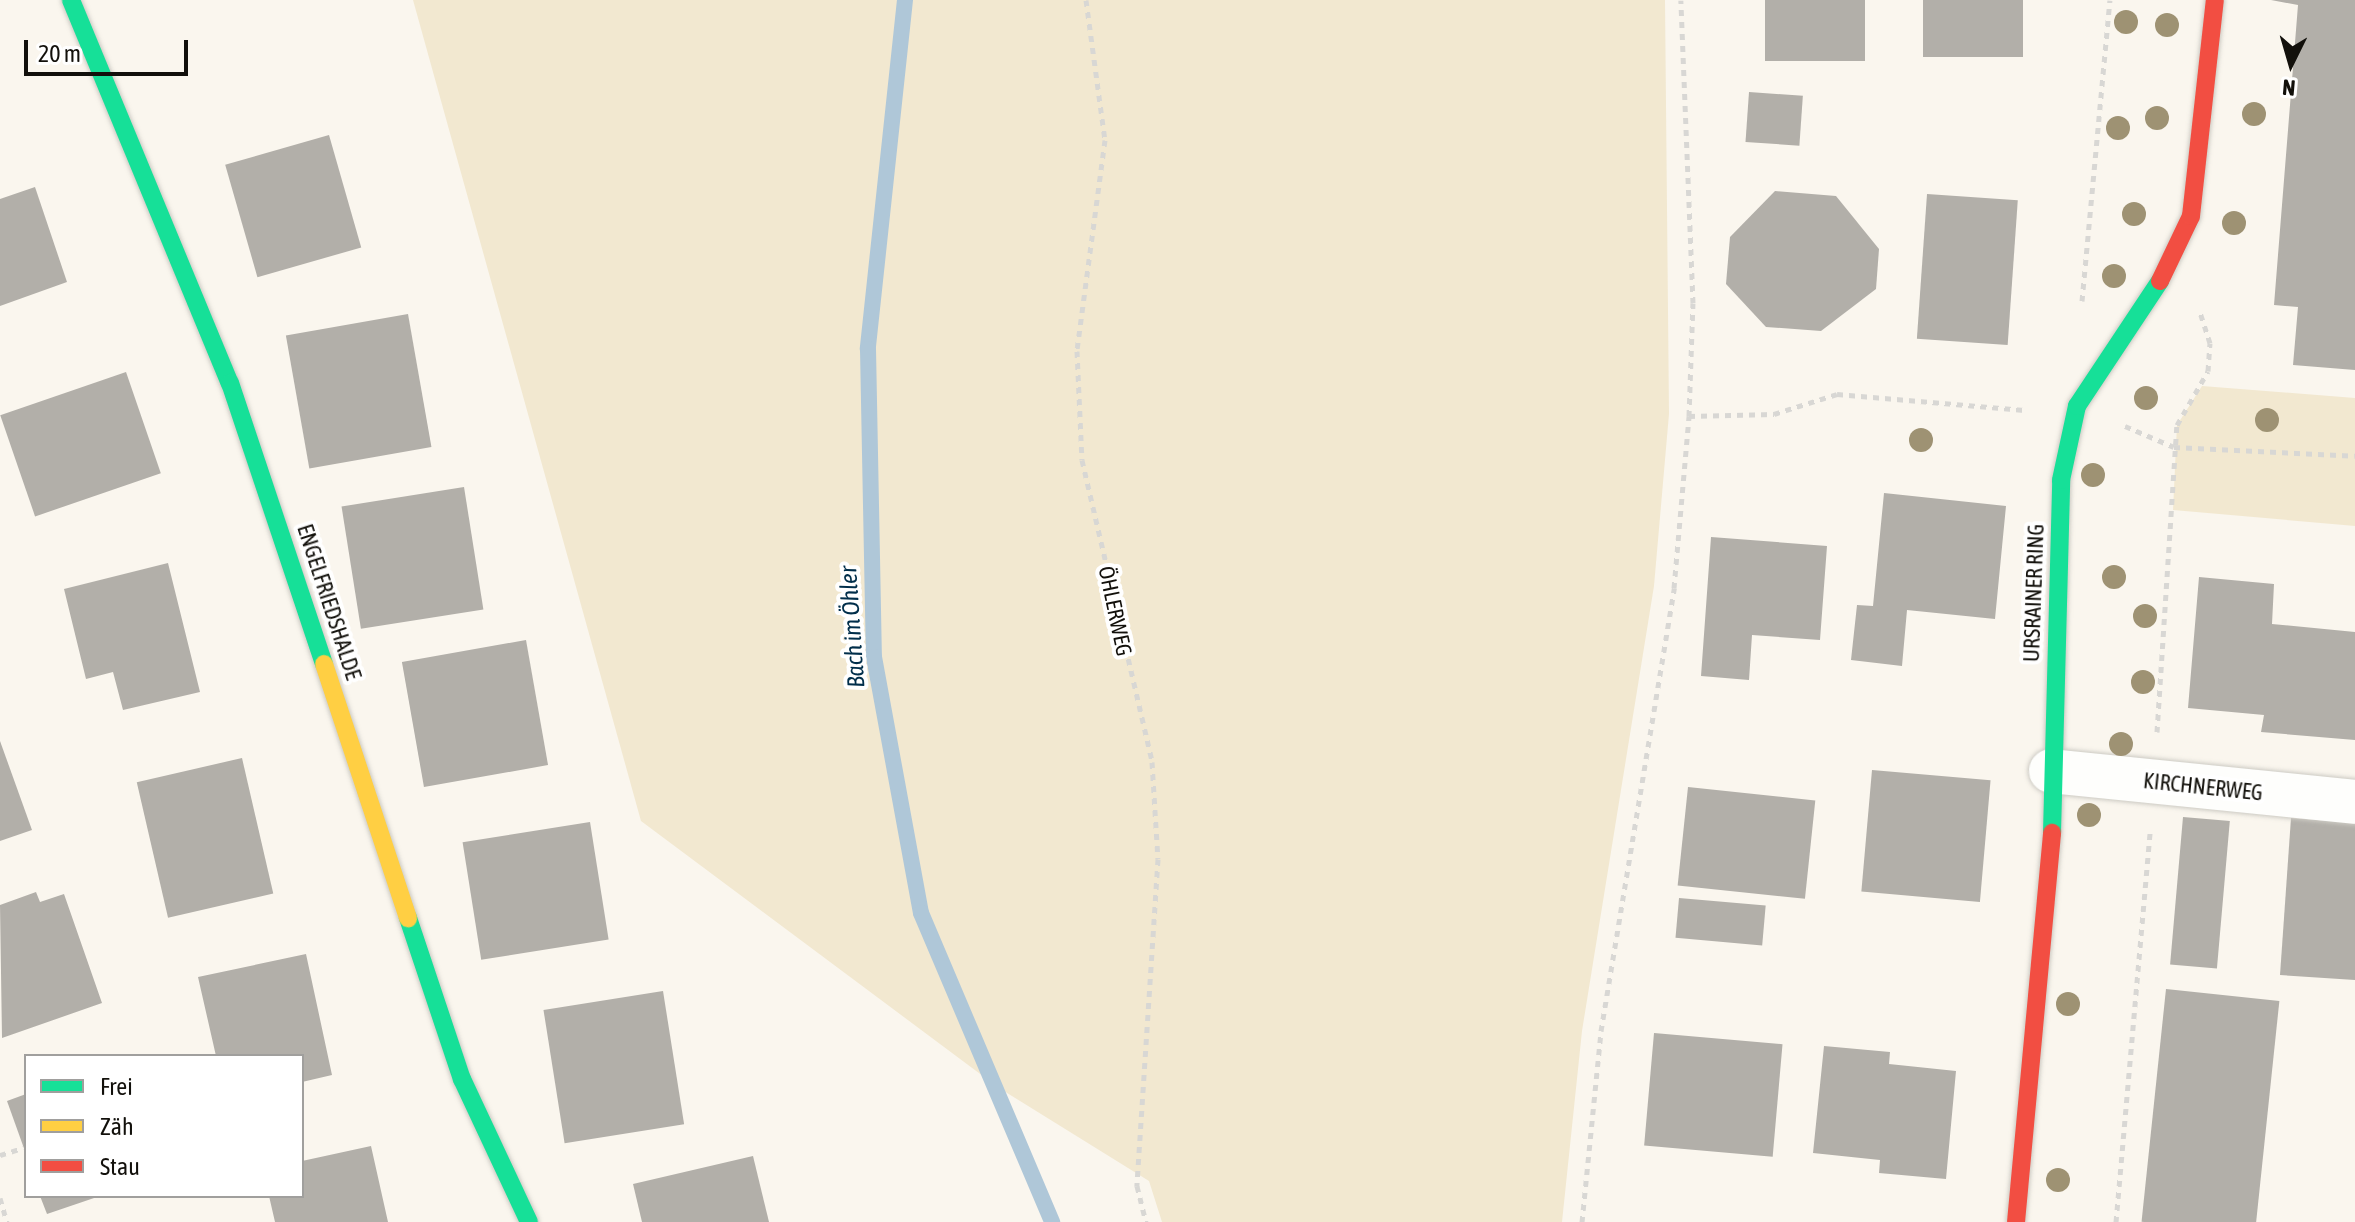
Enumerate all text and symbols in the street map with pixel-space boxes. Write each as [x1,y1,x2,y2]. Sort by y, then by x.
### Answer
scale bar [28,24,192,74]
north arrow [2251,24,2331,104]
text: 20 m [38,40,81,67]
text: N [2281,74,2297,101]
street label: ENGELFRIEDSHALDE [291,521,367,683]
street label: URSRAINER RING [2018,523,2050,663]
street label: ÖHLERWEG [1093,564,1137,658]
water label: Bach im Öhler [833,565,871,689]
street label: KIRCHNERWEG [2142,768,2264,806]
legend [24,1054,304,1198]
text: Frei [100,1073,133,1100]
text: Zäh [100,1113,134,1140]
text: Stau [100,1153,140,1180]

